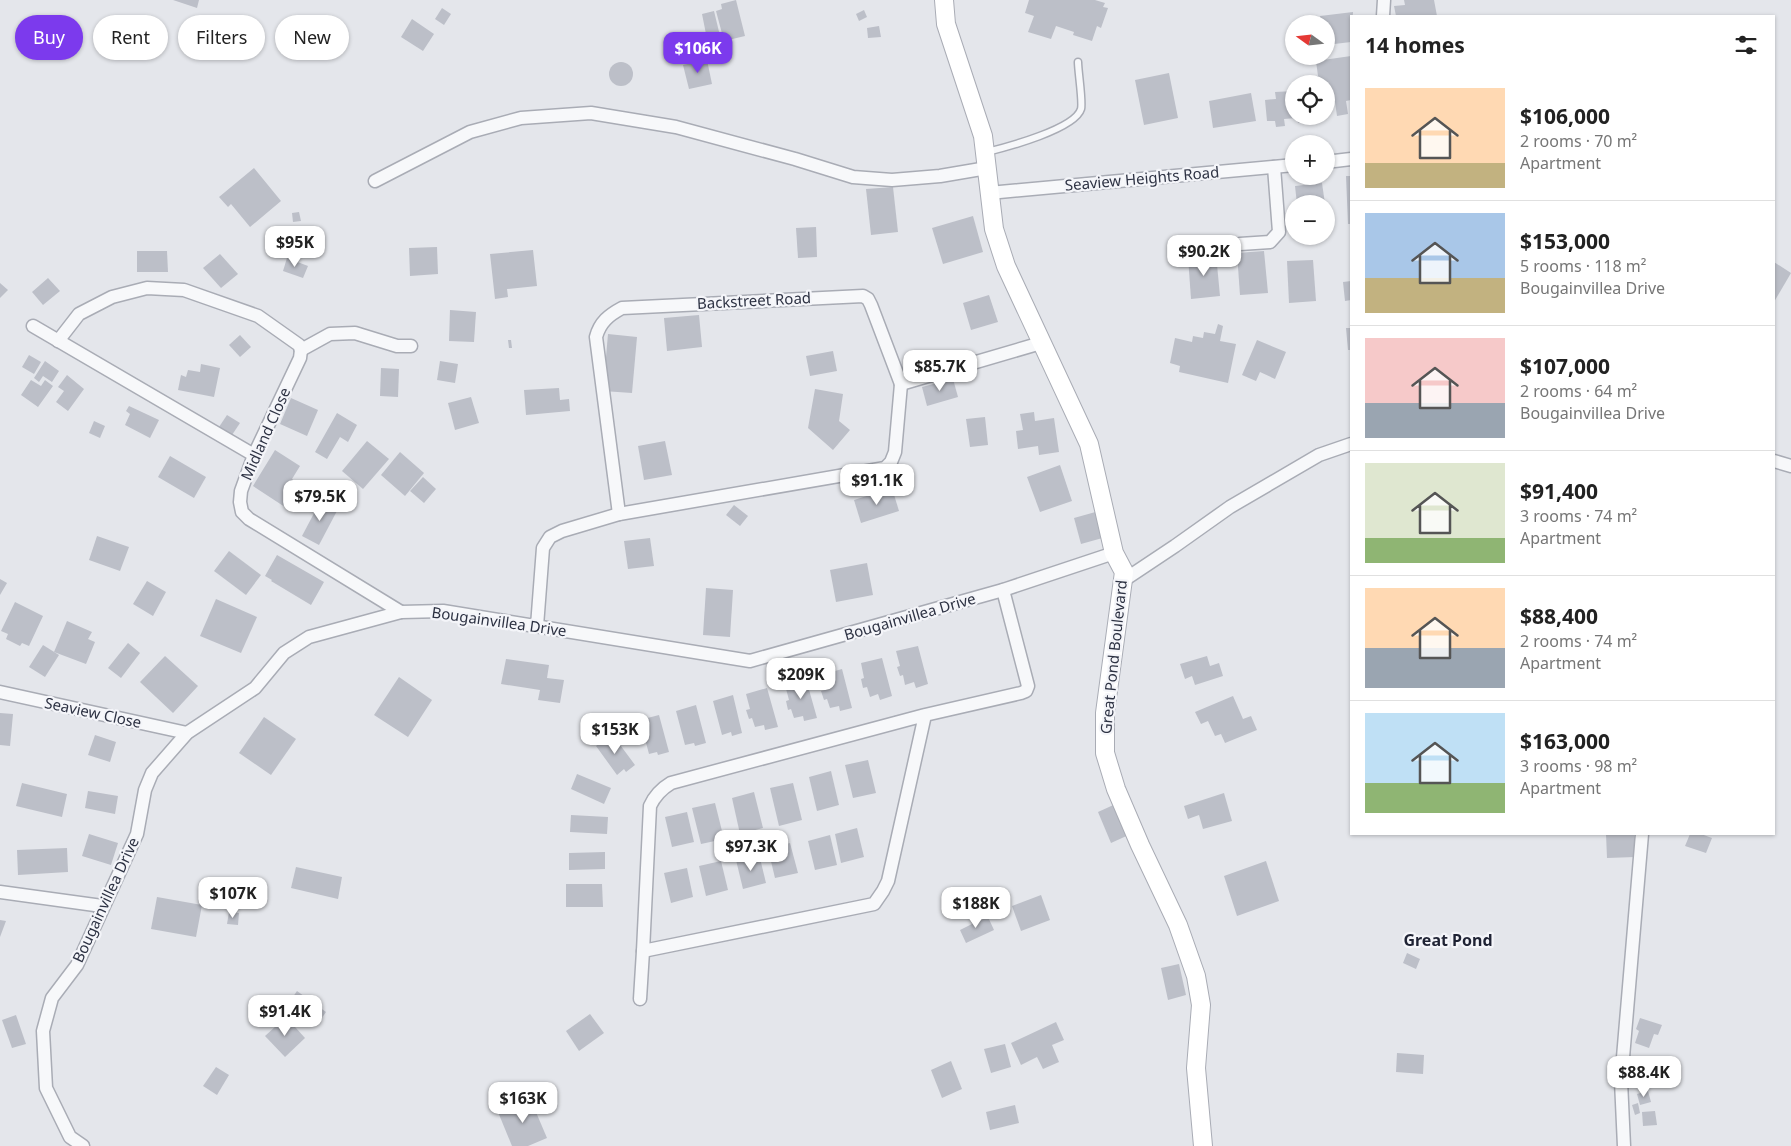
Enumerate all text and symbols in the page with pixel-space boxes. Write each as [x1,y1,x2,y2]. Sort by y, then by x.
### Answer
chip: Buy [15,15,83,60]
chip: Rent [93,15,168,60]
chip: Filters [178,15,265,60]
chip: New [275,15,349,60]
north arrow [1285,15,1335,65]
map controls [1285,15,1335,245]
text: 14 homes [1365,31,1465,59]
icon: filters [1732,31,1760,59]
pin: $106K [663,32,733,74]
text: $106K [674,37,722,59]
button: locate [1285,75,1335,125]
text: $106,000 [1520,102,1610,130]
icon: home [1405,108,1465,168]
text: 2 rooms · 70 m² [1520,130,1637,152]
button: + [1285,135,1335,185]
text: Apartment [1520,152,1601,174]
street label: Seaview Heights Road [1064,161,1220,195]
button: − [1285,195,1335,245]
pin: $95K [265,226,325,268]
text: $153,000 [1520,227,1610,255]
text: $95K [276,231,314,253]
icon: home [1405,233,1465,293]
pin: $90.2K [1163,234,1245,277]
text: $90.2K [1178,240,1230,262]
text: 5 rooms · 118 m² [1520,255,1646,277]
text: Bougainvillea Drive [1520,277,1665,299]
street label: Backstreet Road [696,287,811,313]
pin: $85.7K [899,350,981,392]
text: $107,000 [1520,352,1610,380]
text: $85.7K [914,355,966,377]
icon: home [1405,358,1465,418]
text: 2 rooms · 64 m² [1520,380,1637,402]
street label: Midland Close [236,384,294,483]
text: Bougainvillea Drive [1520,402,1665,424]
pin: $91.1K [836,464,918,506]
text: $91.1K [851,469,903,491]
text: $91,400 [1520,477,1598,505]
pin: $79.5K [279,480,361,522]
icon: home [1405,483,1465,543]
text: $79.5K [294,485,346,507]
text: 3 rooms · 74 m² [1520,505,1637,527]
text: Apartment [1520,527,1601,549]
street label: Great Pond Boulevard [1095,579,1131,735]
street label: Bougainvillea Drive [842,588,978,644]
street label: Bougainvillea Drive [430,602,568,640]
text: $88,400 [1520,602,1598,630]
icon: home [1405,608,1465,668]
text: 2 rooms · 74 m² [1520,630,1637,652]
text: Apartment [1520,652,1601,674]
pin: $209K [766,658,836,700]
text: $209K [777,663,825,685]
street label: Seaview Close [43,692,143,732]
pin: $153K [580,712,650,755]
text: $153K [591,718,639,740]
text: $163,000 [1520,727,1610,755]
icon: home [1405,733,1465,793]
text: 3 rooms · 98 m² [1520,755,1637,777]
text: Apartment [1520,777,1601,799]
pin: $97.3K [710,830,792,872]
street label: Bougainvillea Drive [67,834,143,965]
text: $97.3K [725,835,777,857]
pin: $107K [198,876,268,919]
text: $107K [209,882,257,904]
pin: $188K [941,886,1011,929]
text: $188K [952,892,1000,914]
district label: Great Pond [1403,929,1493,951]
pin: $91.4K [244,994,326,1037]
text: $91.4K [259,1000,311,1022]
pin: $88.4K [1603,1056,1685,1098]
text: $88.4K [1618,1061,1670,1083]
pin: $163K [488,1082,558,1124]
text: $163K [499,1087,547,1109]

